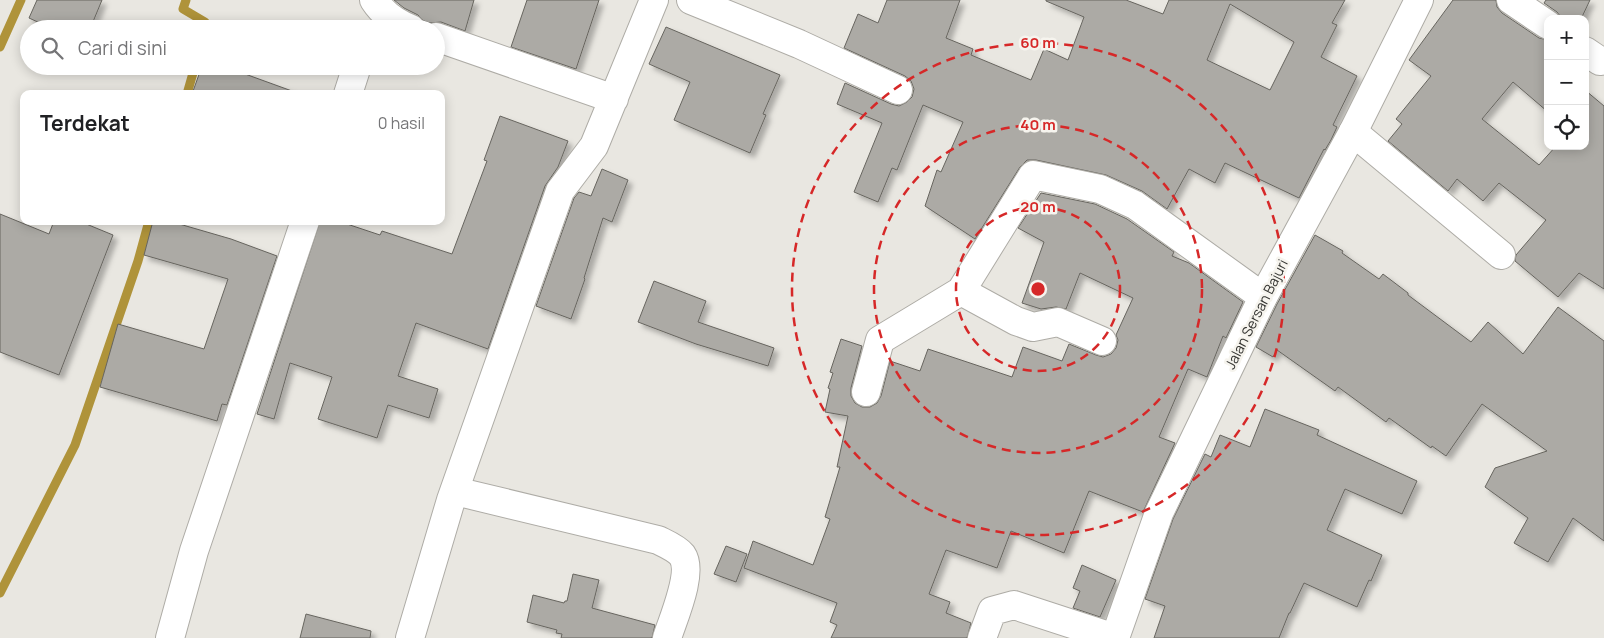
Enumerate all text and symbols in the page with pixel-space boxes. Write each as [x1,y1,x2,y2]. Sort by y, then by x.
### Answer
map controls [1544,15,1589,150]
button: + [1544,15,1589,60]
search box [20,20,445,75]
text: 60 m [1020,32,1056,53]
icon: search [38,34,66,62]
text: Cari di sini [78,35,167,61]
button: − [1544,60,1589,105]
button: locate [1544,105,1589,150]
text: Terdekat [40,109,130,137]
text: 0 hasil [378,112,425,134]
text: 40 m [1020,114,1056,135]
text: 20 m [1020,196,1056,217]
street label: Jalan Sersan Bajuri [1220,256,1292,372]
centre of rings [1029,280,1047,298]

